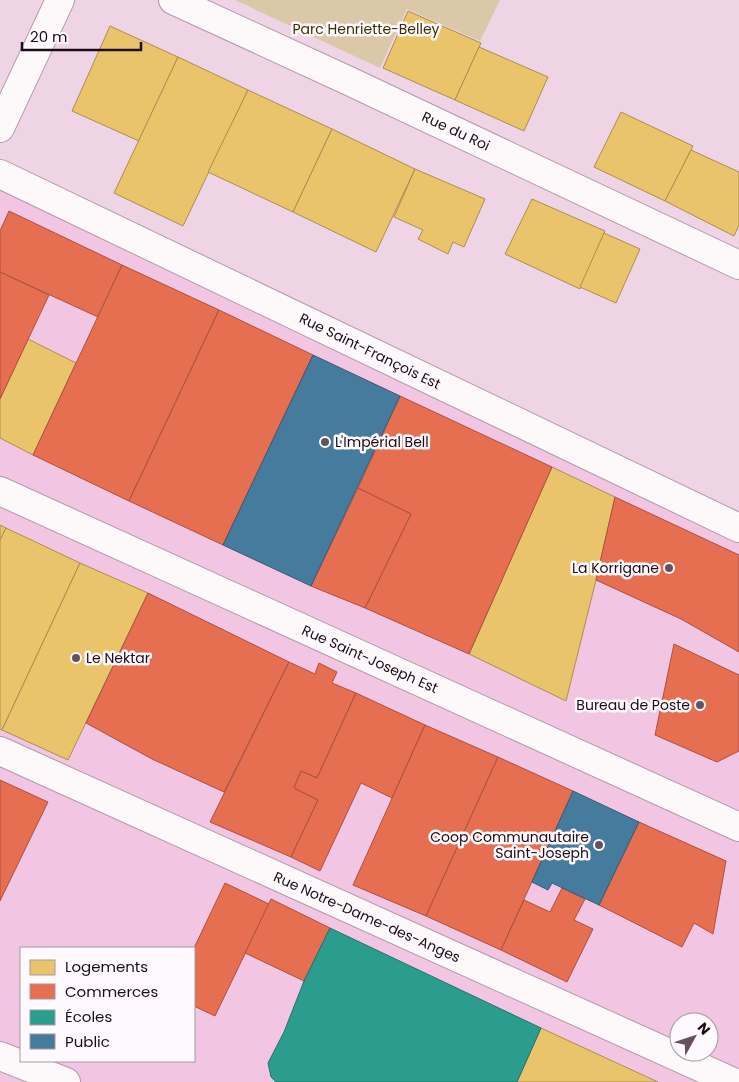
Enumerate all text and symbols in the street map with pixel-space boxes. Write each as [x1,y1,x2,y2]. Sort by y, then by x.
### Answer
park label: Parc Henriette-Belley [293,19,440,39]
scale bar [22,20,141,52]
text: 20 m [30,26,68,47]
street label: Rue du Roi [419,107,493,155]
street label: Rue Saint-François Est [296,308,444,394]
place label: L'Impérial Bell [335,432,429,452]
marker: L'Impérial Bell [319,436,331,448]
place label: La Korrigane [572,558,659,578]
marker: La Korrigane [663,562,675,574]
street label: Rue Saint-Joseph Est [299,620,441,698]
place label: Le Nektar [86,648,150,668]
marker: Le Nektar [70,652,82,664]
place label: Bureau de Poste [576,695,690,715]
marker: Bureau de Poste [694,699,706,711]
place label: Coop Communautaire Saint-Joseph [430,827,589,863]
marker: Coop Communautaire Saint-Joseph [593,839,605,851]
street label: Rue Notre-Dame-des-Anges [270,867,464,967]
legend [20,947,195,1062]
text: Logements [65,956,148,977]
text: Commerces [65,981,158,1002]
text: Écoles [65,1006,112,1027]
north arrow [669,1012,719,1062]
text: N [693,1018,715,1039]
text: Public [65,1031,110,1052]

